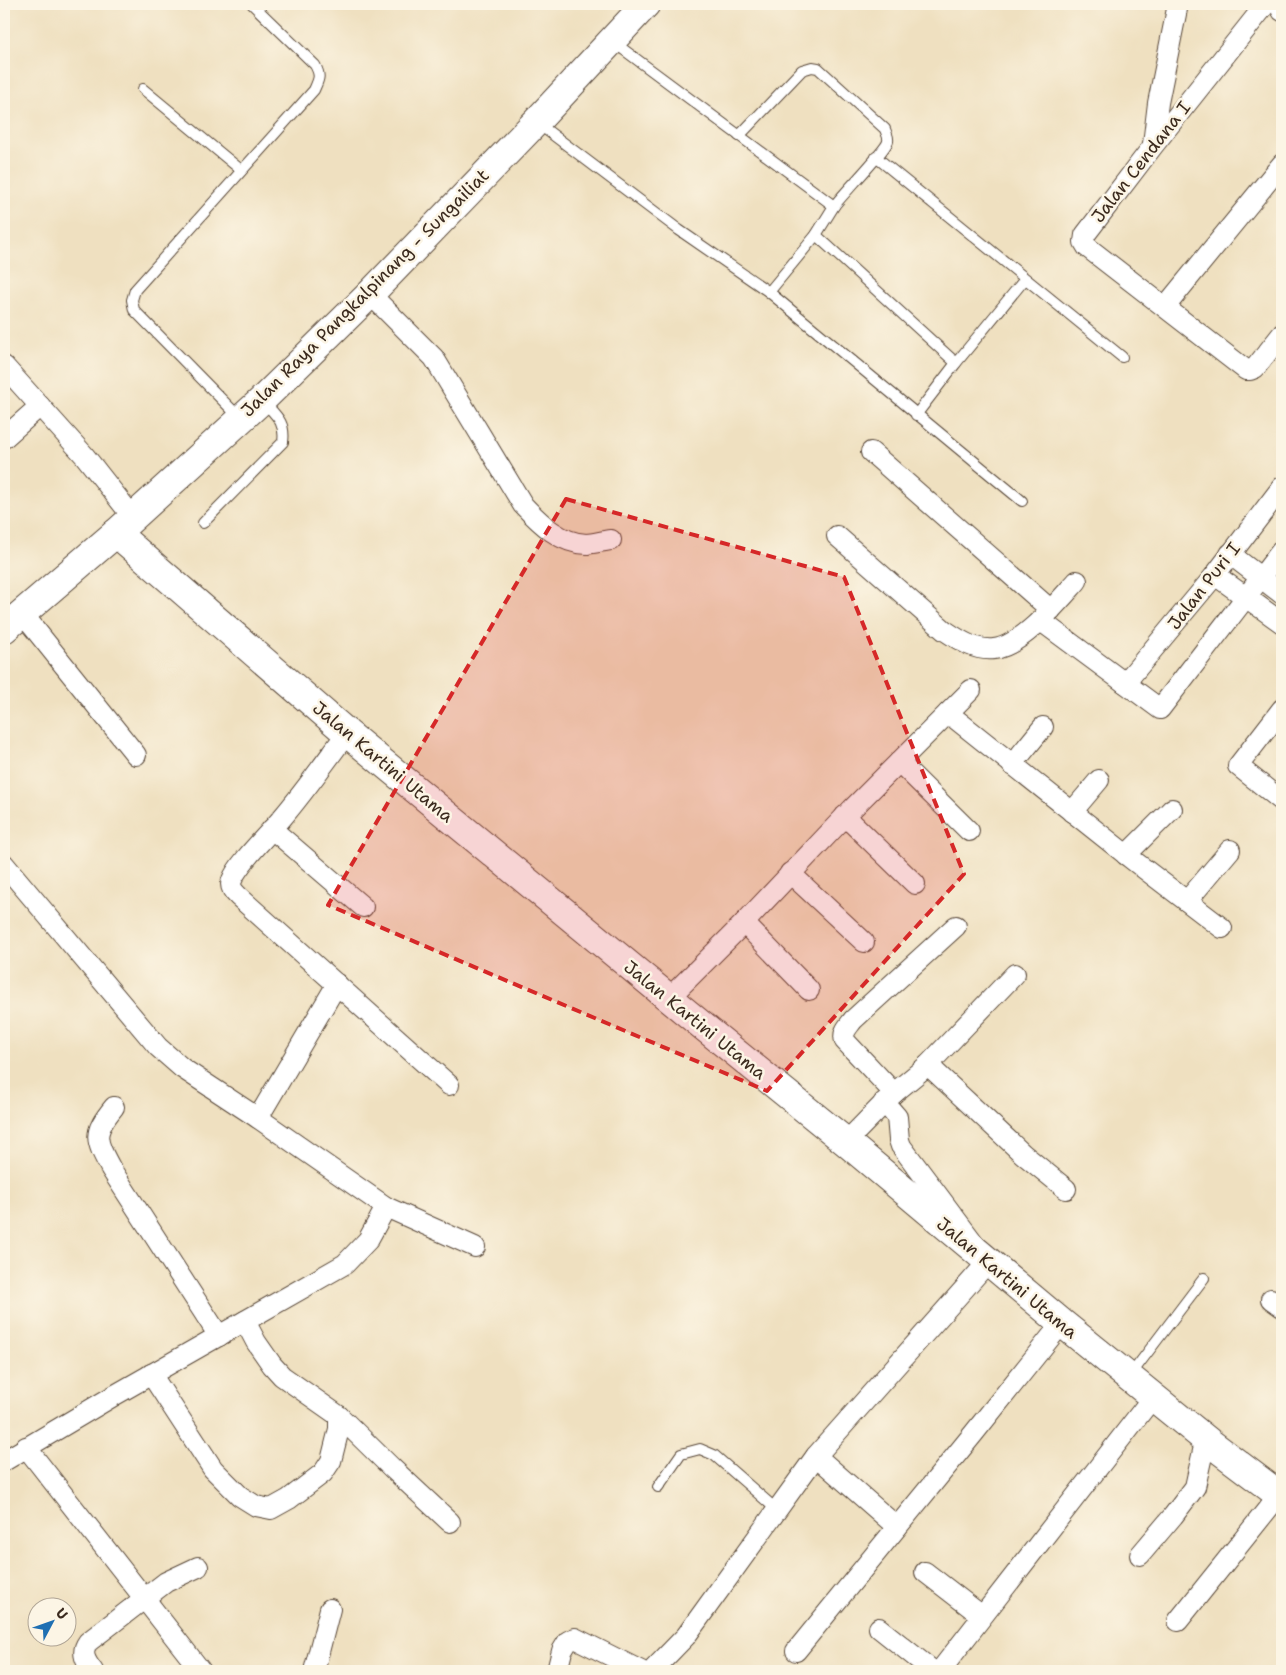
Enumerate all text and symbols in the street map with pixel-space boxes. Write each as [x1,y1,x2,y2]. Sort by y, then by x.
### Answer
street label: Jalan Cendana I [1086,96,1196,228]
street label: Jalan Raya Pangkalpinang - Sungailiat [236,164,494,422]
street label: Jalan Puri I [1162,537,1246,635]
street label: Jalan Kartini Utama [307,696,459,828]
street label: Jalan Kartini Utama [619,955,771,1085]
street label: Jalan Kartini Utama [931,1212,1083,1344]
north arrow [28,1598,78,1648]
text: U [52,1604,72,1623]

